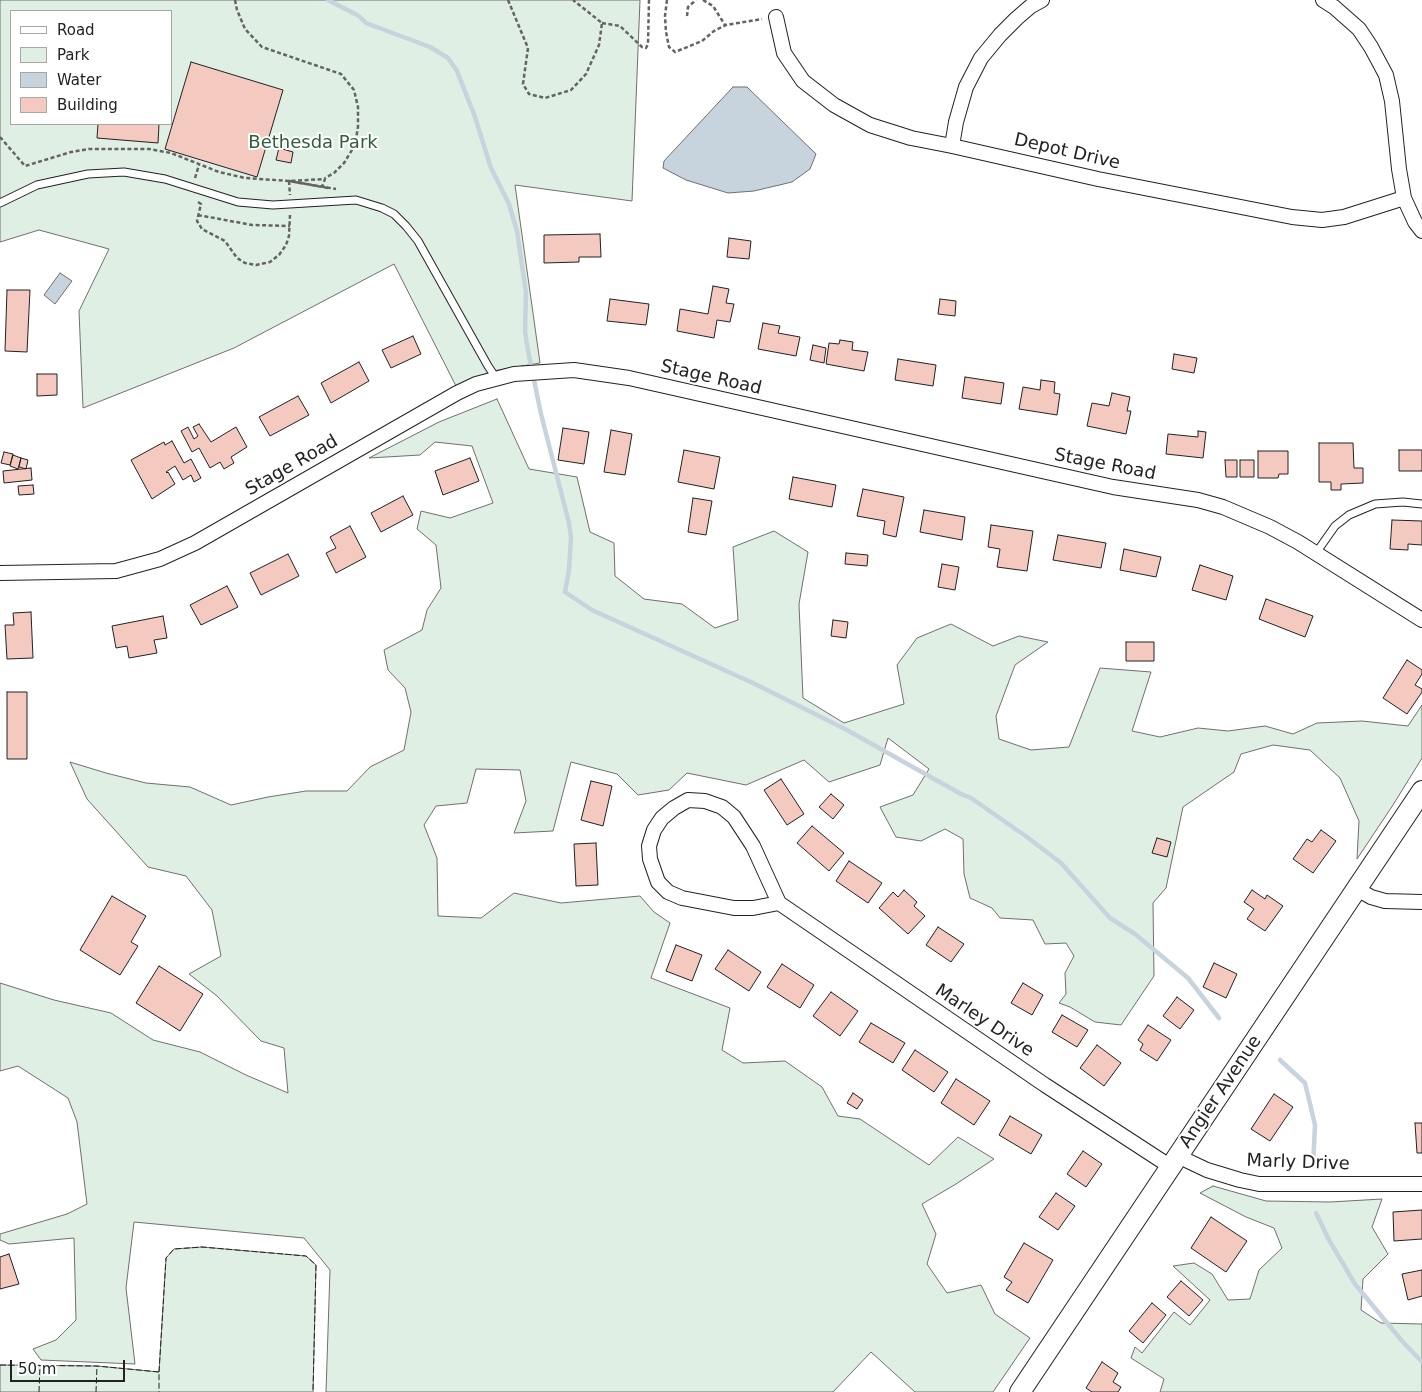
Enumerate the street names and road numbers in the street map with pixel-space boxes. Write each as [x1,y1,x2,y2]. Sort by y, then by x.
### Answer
street label: Depot Drive [1012,129,1122,175]
street label: Stage Road [658,356,764,400]
street label: Stage Road [242,431,342,501]
street label: Stage Road [1052,445,1158,485]
street label: Marley Drive [931,980,1037,1062]
street label: Angier Avenue [1175,1032,1267,1152]
street label: Marly Drive [1246,1150,1350,1176]

